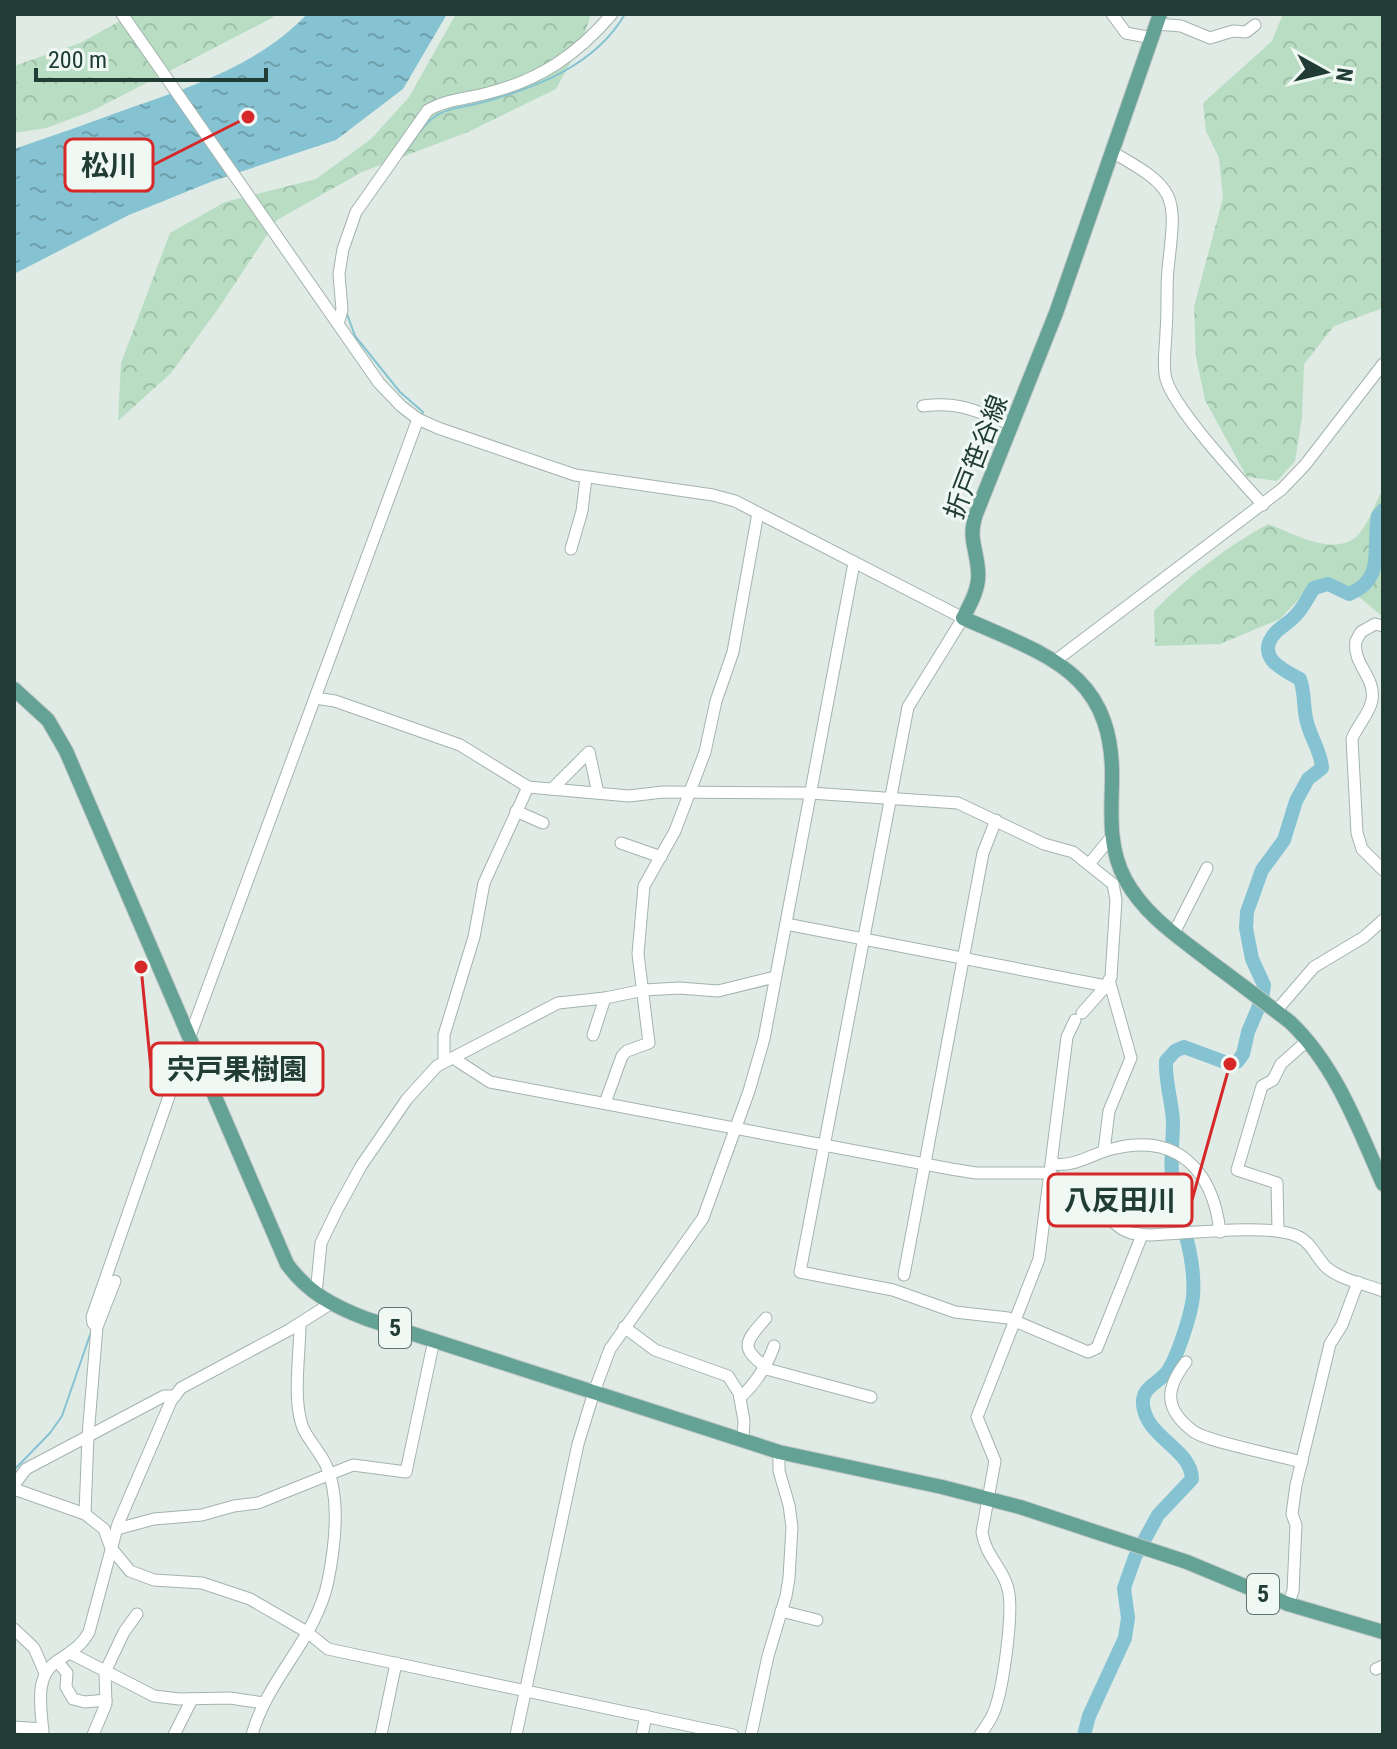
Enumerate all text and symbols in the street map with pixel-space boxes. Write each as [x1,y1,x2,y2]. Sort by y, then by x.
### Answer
scale bar [36,32,266,82]
north arrow [1285,32,1365,112]
text: 200 m [48,46,107,74]
text: N [1331,66,1358,83]
callout: 松川 [65,139,153,191]
text: 松川 [81,149,137,182]
street label: 折戸笹谷線 [939,391,1013,523]
callout: 宍戸果樹園 [151,1043,323,1095]
text: 宍戸果樹園 [167,1053,307,1086]
callout: 八反田川 [1048,1174,1192,1226]
text: 八反田川 [1064,1184,1176,1217]
road number: 5 [379,1308,411,1348]
road number: 5 [1247,1574,1279,1614]

